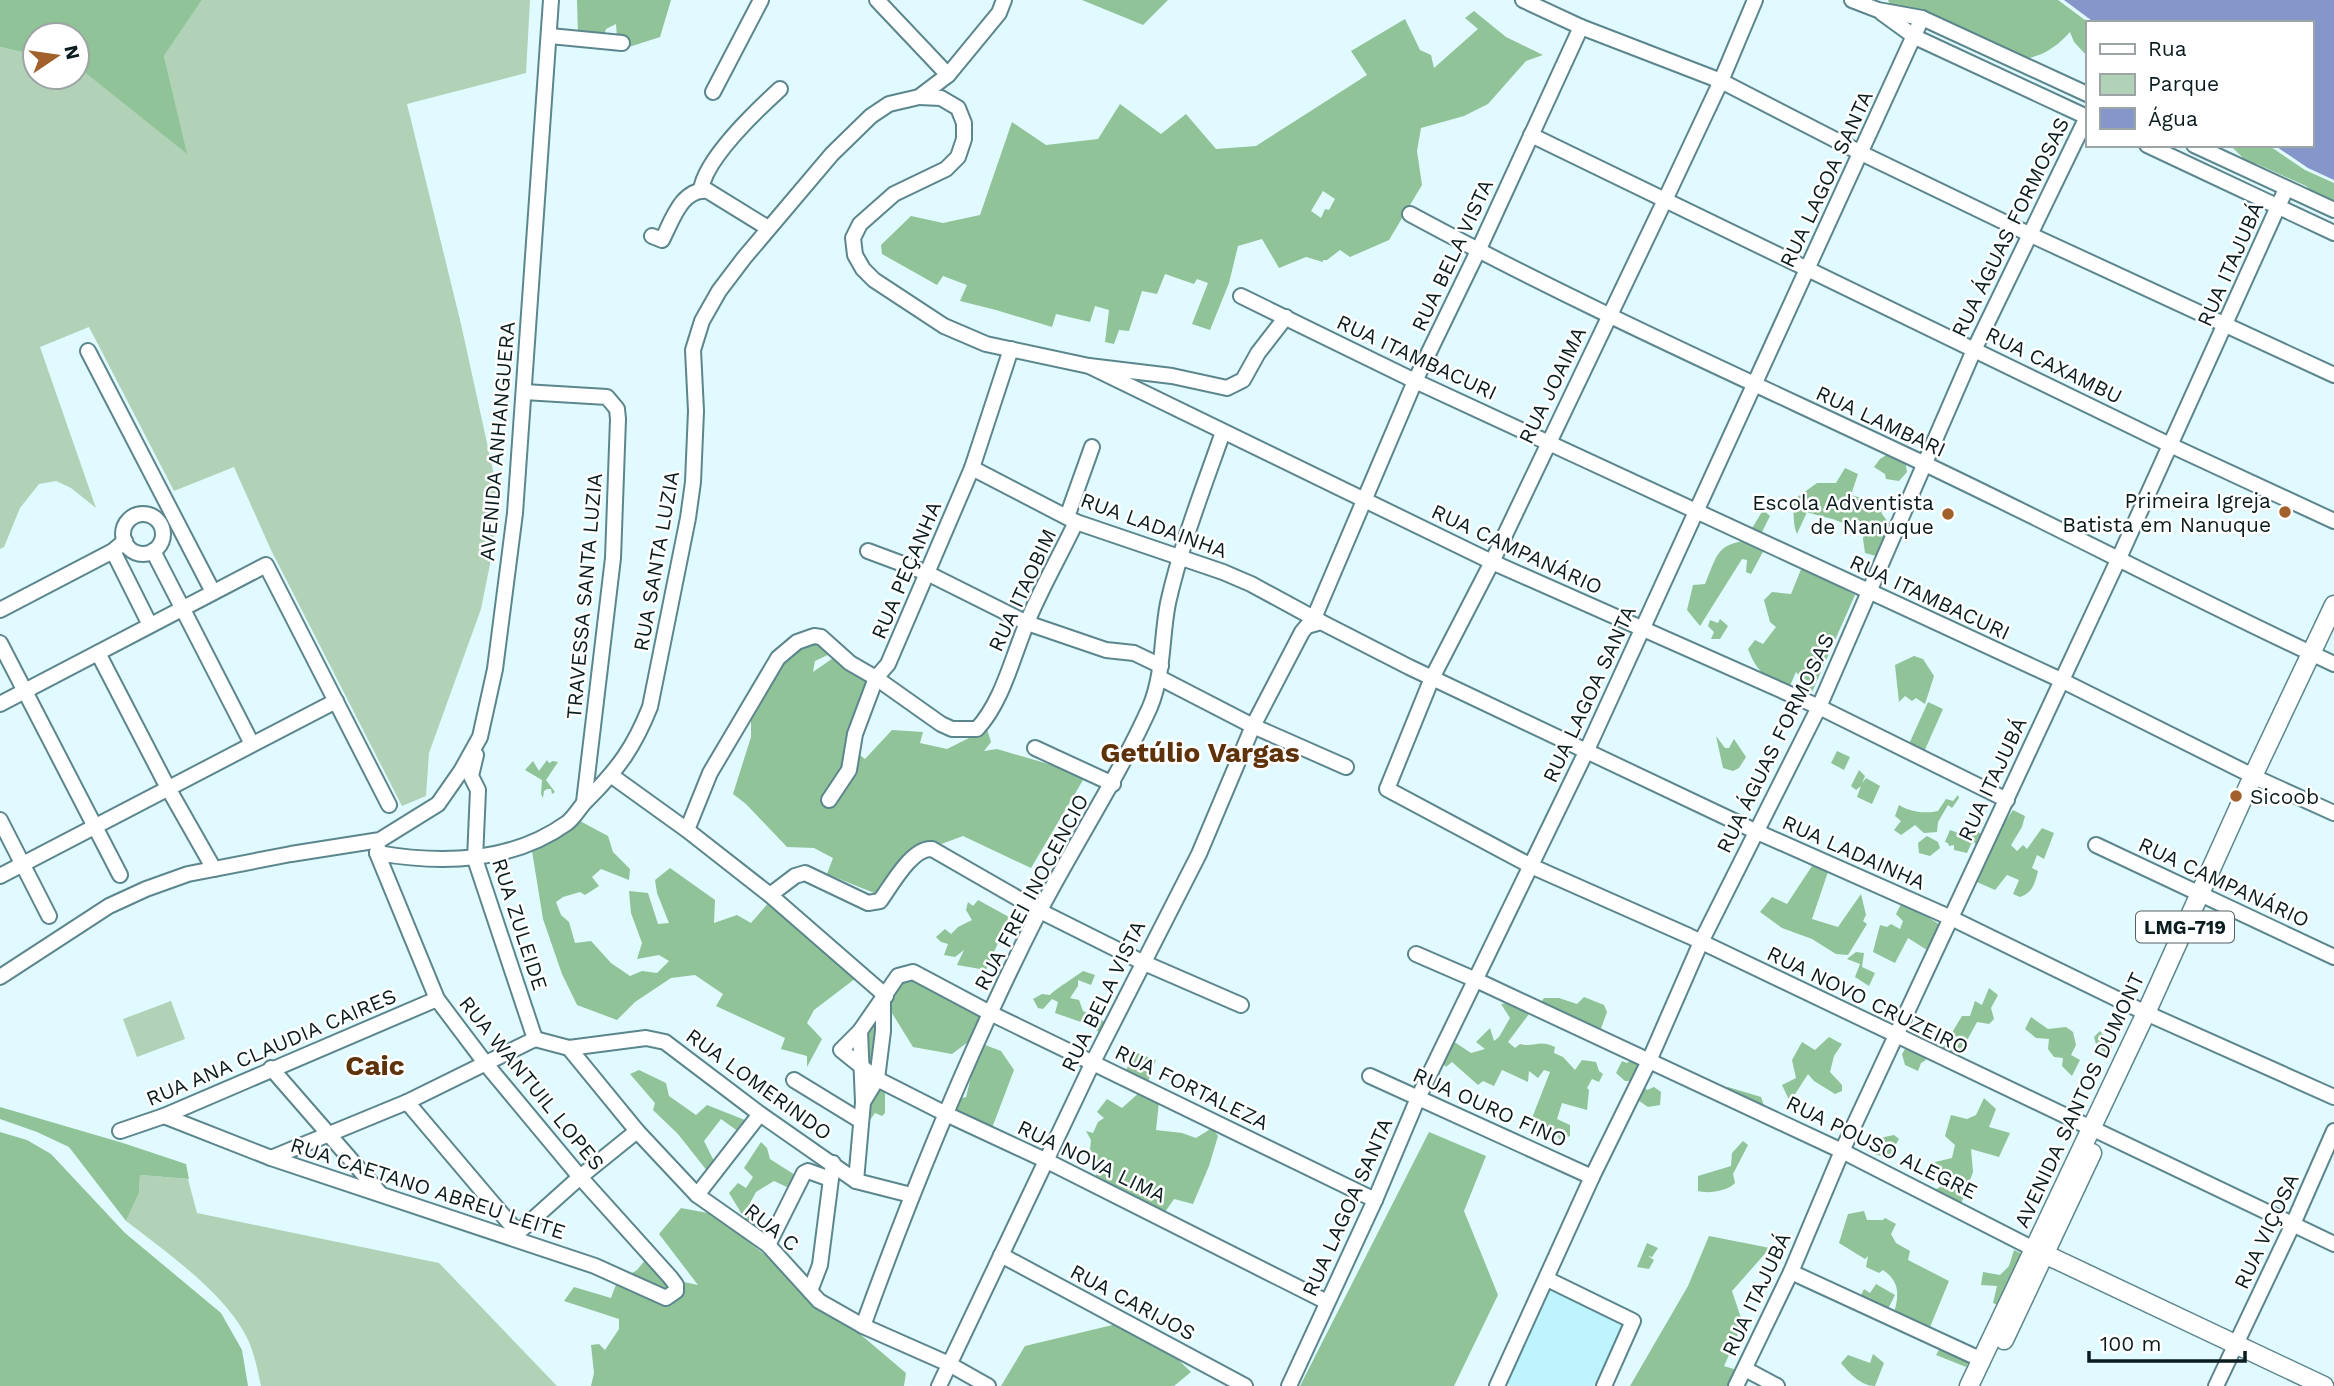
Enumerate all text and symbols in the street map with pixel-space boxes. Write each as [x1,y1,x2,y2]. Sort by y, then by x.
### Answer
north arrow [21,21,91,91]
legend [2086,21,2313,147]
text: Rua [2148,36,2187,61]
text: N [59,43,85,62]
text: Parque [2148,71,2219,96]
street label: RUA LAGOA SANTA [1774,86,1878,271]
text: Água [2148,106,2198,131]
street label: RUA ÁGUAS FORMOSAS [1946,113,2074,341]
street label: RUA BELA VISTA [1406,175,1498,335]
street label: RUA ITAJUBÁ [2191,198,2269,330]
street label: RUA ITAMBACURI [1333,309,1501,405]
street label: AVENIDA ANHANGUERA [474,320,520,562]
street label: RUA CAXAMBU [1982,321,2126,409]
street label: RUA JOAIMA [1513,322,1591,448]
street label: RUA LAMBARI [1812,380,1950,462]
street label: RUA SANTA LUZIA [628,469,684,653]
street label: TRAVESSA SANTA LUZIA [561,472,607,720]
street label: RUA LADAINHA [1077,487,1231,563]
place label: Primeira Igreja Batista em Nanuque [2062,488,2271,537]
place label: Escola Adventista de Nanuque [1752,490,1934,539]
street label: RUA PEÇANHA [866,497,946,643]
street label: RUA CAMPANÁRIO [1428,498,1606,600]
marker: Primeira Igreja Batista em Nanuque [2277,504,2293,520]
marker: Escola Adventista de Nanuque [1940,506,1956,522]
street label: RUA ITAOBIM [983,525,1061,655]
street label: RUA ITAMBACURI [1846,549,2014,645]
street label: RUA LAGOA SANTA [1537,601,1641,786]
street label: RUA ÁGUAS FORMOSAS [1711,629,1839,857]
street label: RUA ITAJUBÁ [1952,713,2032,845]
district label: Getúlio Vargas [1100,736,1300,769]
place label: Sicoob [2250,784,2319,809]
marker: Sicoob [2228,788,2244,804]
street label: RUA FREI INOCENCIO [969,789,1093,995]
street label: RUA LADAINHA [1778,809,1930,895]
street label: RUA CAMPANÁRIO [2135,831,2313,933]
street label: RUA ZULEIDE [487,855,553,993]
road number: LMG-719 [2136,911,2234,942]
street label: RUA BELA VISTA [1056,916,1150,1076]
street label: RUA NOVO CRUZEIRO [1763,940,1973,1060]
street label: AVENIDA SANTOS DUMONT [2009,968,2149,1232]
street label: RUA ANA CLAUDIA CAIRES [142,983,400,1111]
street label: RUA WANTUIL LOPES [454,991,610,1175]
street label: RUA LOMERINDO [681,1023,837,1145]
street label: RUA FORTALEZA [1111,1039,1273,1135]
district label: Caic [345,1049,405,1082]
street label: RUA OURO FINO [1409,1062,1571,1152]
street label: RUA POUSO ALEGRE [1782,1090,1982,1204]
street label: RUA NOVA LIMA [1014,1114,1171,1208]
street label: RUA LAGOA SANTA [1296,1114,1398,1300]
street label: RUA CAETANO ABREU LEITE [287,1132,569,1244]
street label: RUA VIÇOSA [2228,1169,2304,1293]
street label: RUA C [740,1197,804,1257]
street label: RUA ITAJUBÁ [1716,1228,1796,1360]
street label: RUA CARIJOS [1066,1259,1200,1345]
scale bar [2089,1320,2245,1364]
text: 100 m [2100,1331,2162,1356]

